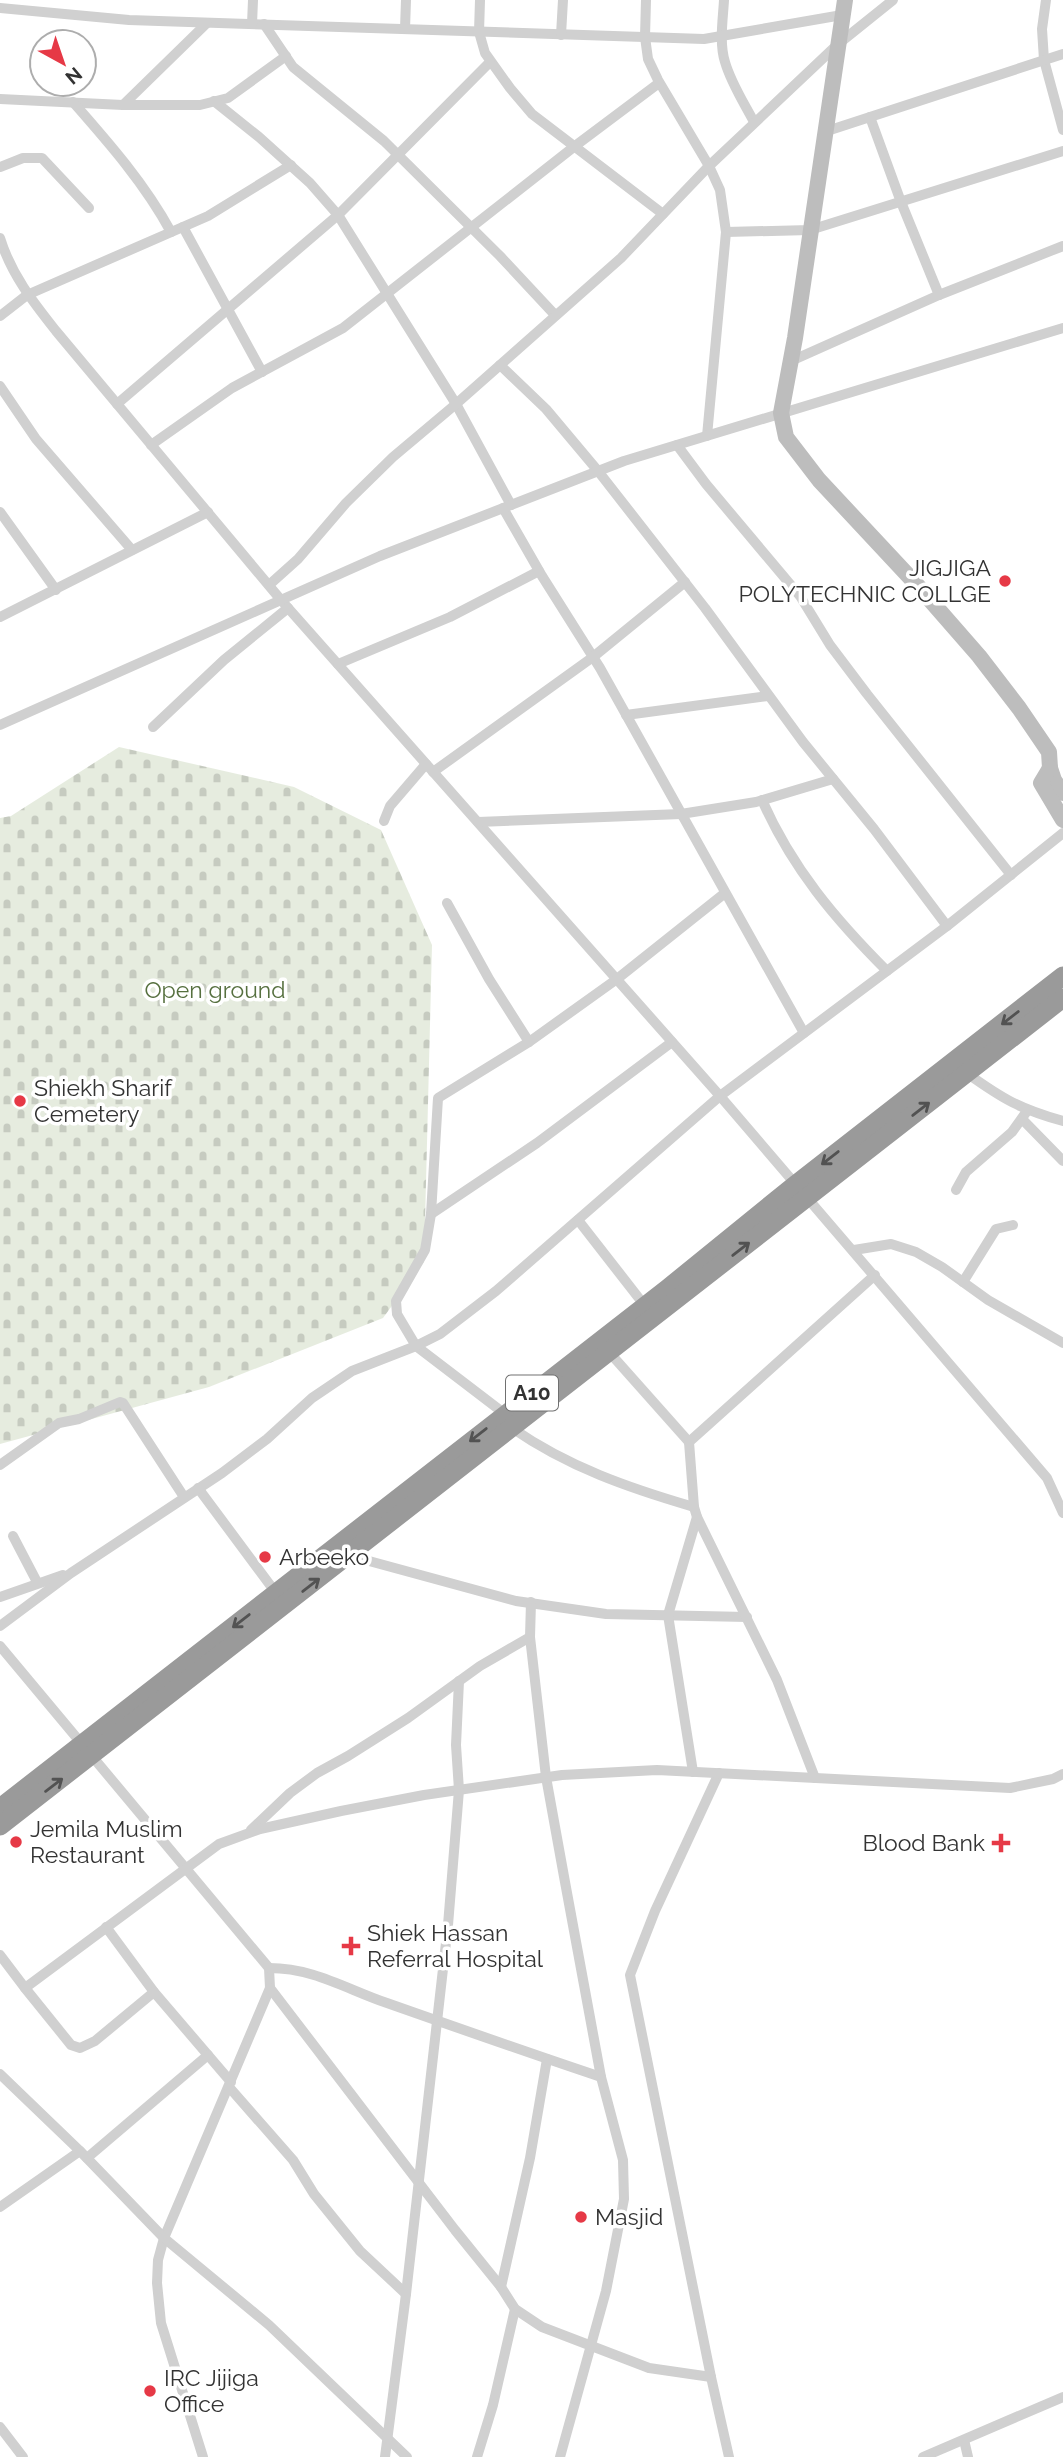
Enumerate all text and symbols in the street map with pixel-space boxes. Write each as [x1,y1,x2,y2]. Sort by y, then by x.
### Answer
north arrow [28,28,98,98]
text: N [61,63,87,89]
place label: JIGJIGA POLYTECHNIC COLLGE [739,554,991,607]
marker: JIGJIGA POLYTECHNIC COLLGE [997,573,1013,589]
park label: Open ground [144,976,286,1003]
one-way arrow [1001,1011,1019,1026]
place label: Shiekh Sharif Cemetery [34,1074,173,1127]
marker: Shiekh Sharif Cemetery [12,1093,28,1109]
one-way arrow [911,1102,930,1117]
one-way arrow [821,1151,840,1166]
one-way arrow [732,1241,750,1256]
road number: A10 [506,1376,558,1410]
one-way arrow [469,1428,488,1443]
place label: Arbeeko [279,1543,369,1570]
marker: Arbeeko [257,1549,273,1565]
one-way arrow [302,1577,320,1593]
one-way arrow [232,1613,251,1628]
one-way arrow [45,1778,64,1793]
place label: Jemila Muslim Restaurant [30,1815,183,1868]
place label: Blood Bank [862,1829,985,1856]
marker: Blood Bank [991,1833,1011,1853]
marker: Jemila Muslim Restaurant [8,1834,24,1850]
place label: Shiek Hassan Referral Hospital [367,1919,544,1972]
marker: Shiek Hassan Referral Hospital [341,1936,361,1956]
place label: Masjid [595,2203,663,2230]
marker: Masjid [573,2209,589,2225]
place label: IRC Jijiga Office [164,2364,259,2417]
marker: IRC Jijiga Office [142,2383,158,2399]

